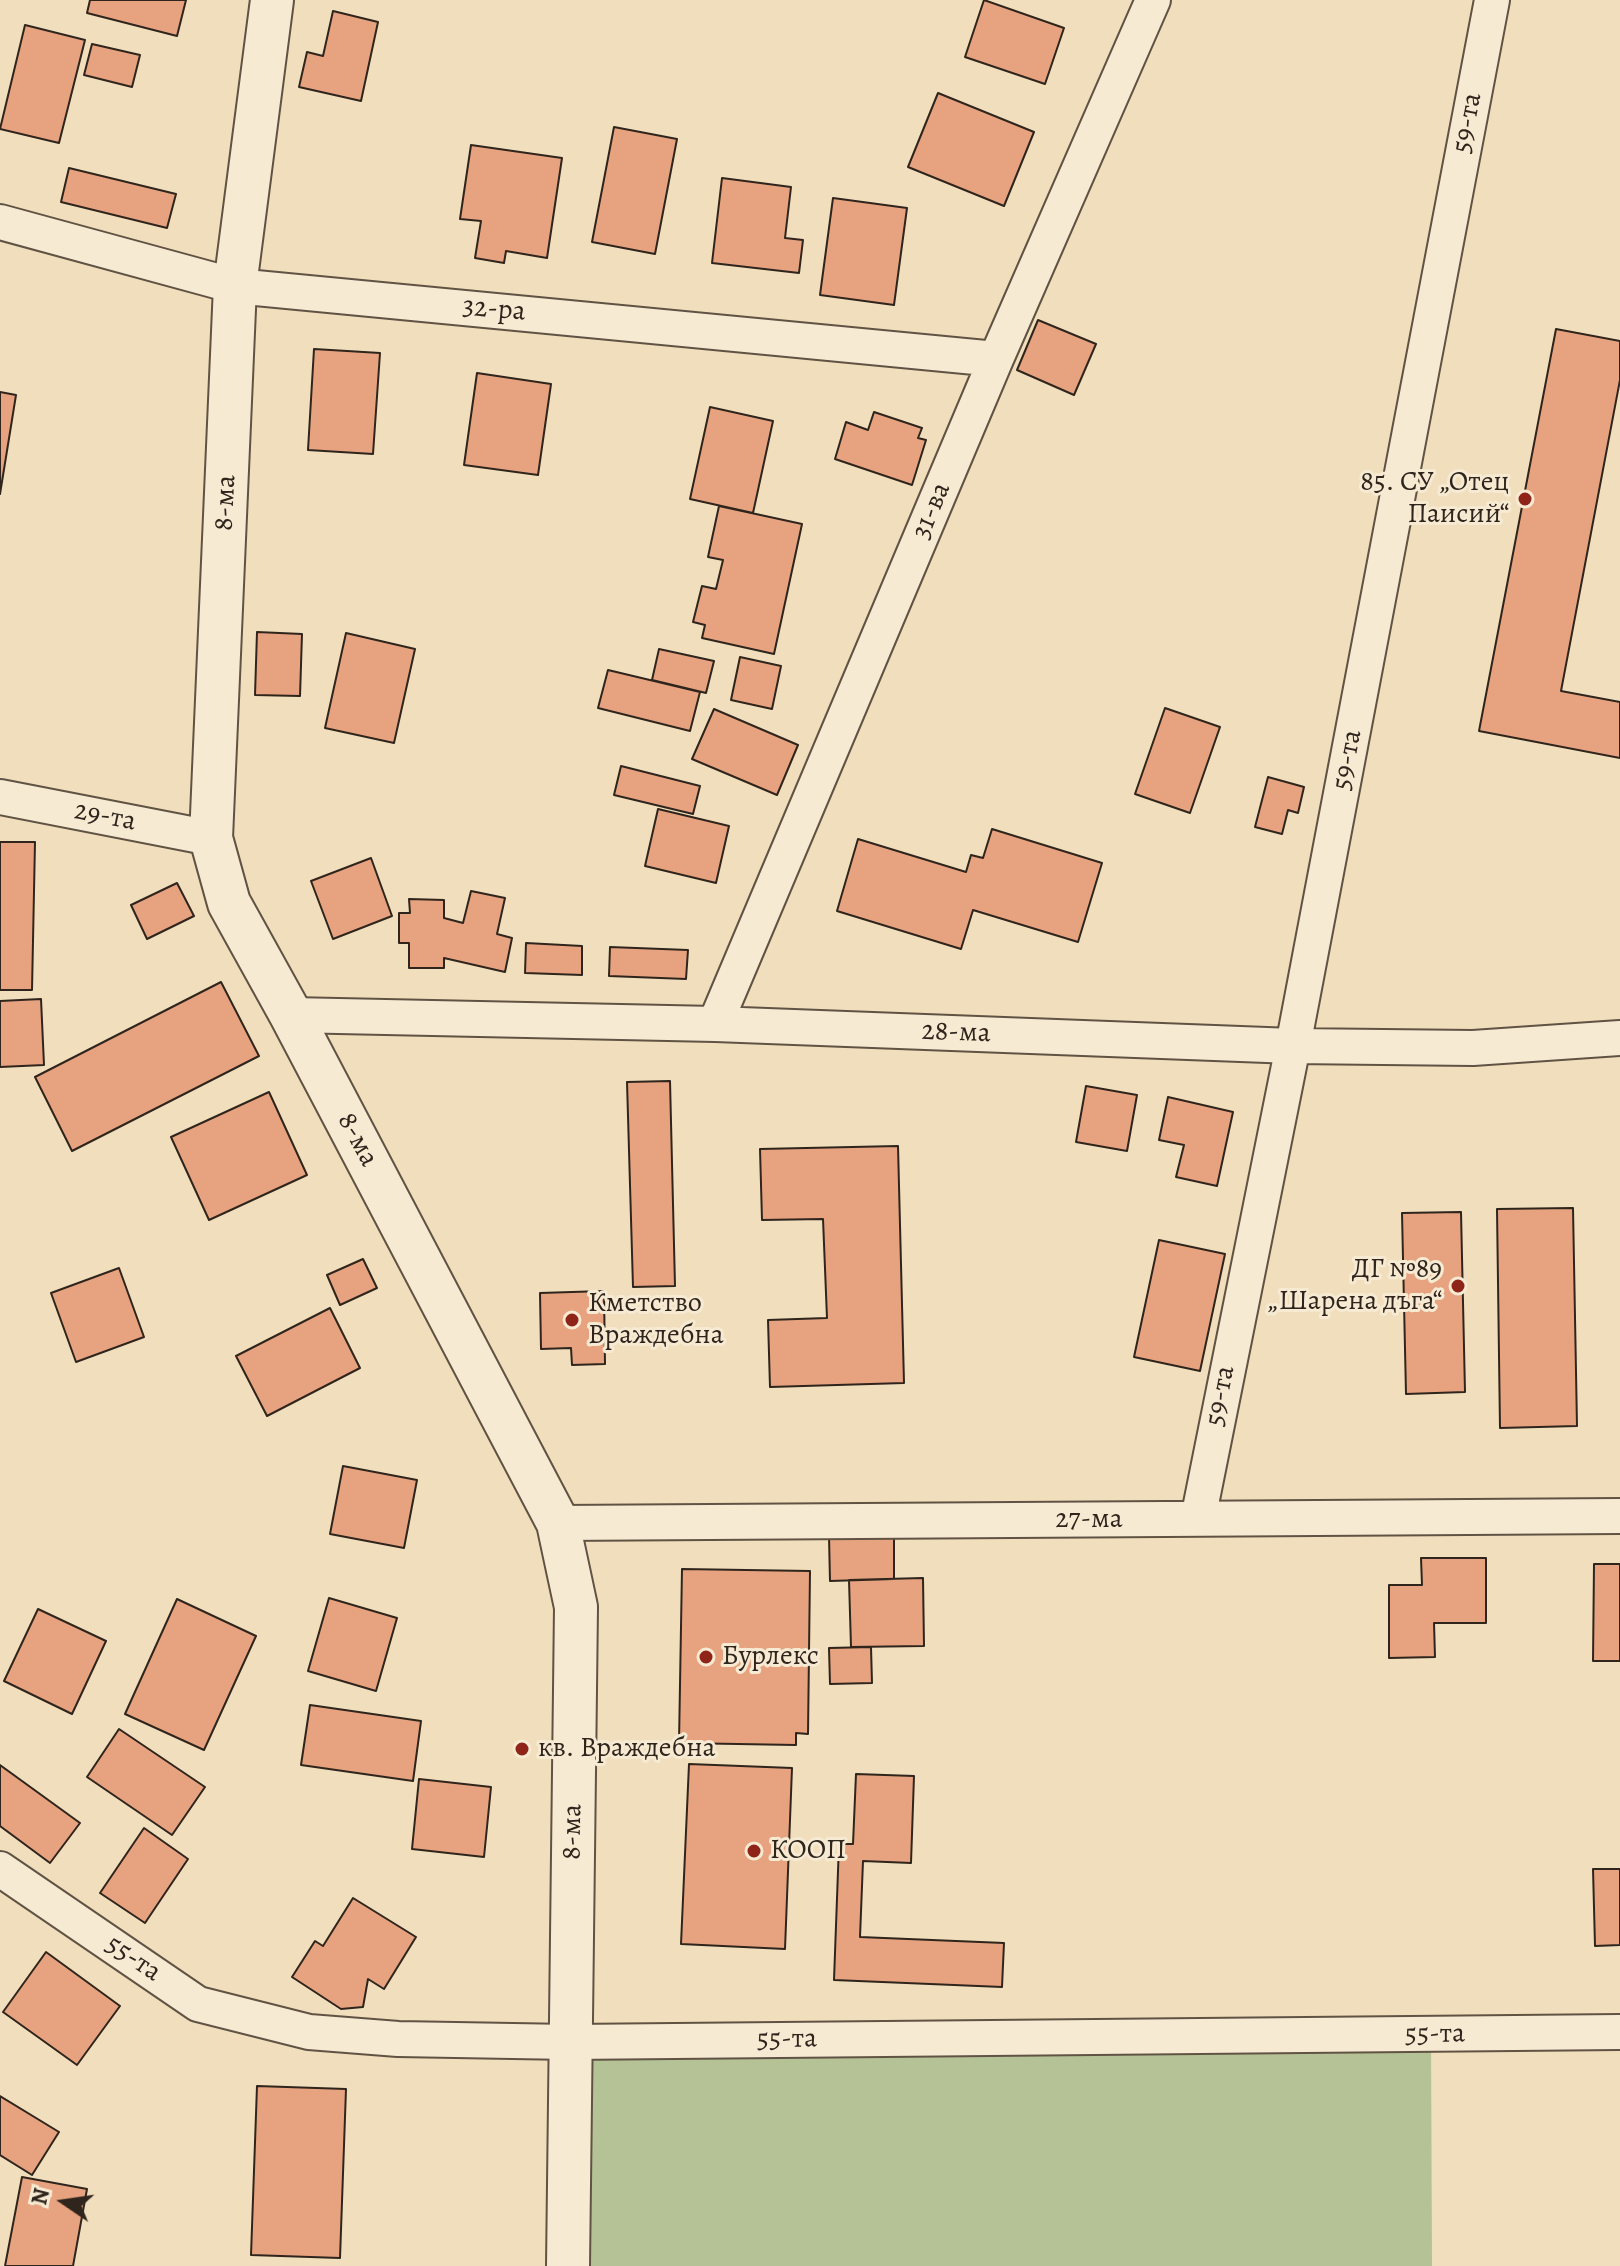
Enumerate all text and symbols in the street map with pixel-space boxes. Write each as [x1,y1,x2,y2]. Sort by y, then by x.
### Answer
street label: 59-та [1446,90,1490,156]
street label: 32-ра [461,291,527,329]
place label: 85. СУ „Отец Паисий“ [1360,466,1509,532]
street label: 8-ма [208,474,244,532]
street label: 31-ва [905,478,959,544]
marker: 85. СУ „Отец Паисий“ [1516,490,1534,508]
street label: 59-та [1326,727,1370,793]
street label: 29-та [71,795,139,839]
street label: 28-ма [921,1015,991,1051]
street label: 8-ма [329,1107,385,1173]
place label: ДГ №89 „Шарена дъга“ [1267,1253,1442,1319]
marker: ДГ №89 „Шарена дъга“ [1449,1277,1467,1295]
place label: Кметство Враждебна [588,1287,724,1353]
marker: Кметство Враждебна [563,1311,581,1329]
street label: 59-та [1199,1363,1243,1429]
street label: 27-ма [1055,1503,1123,1537]
place label: Бурлекс [722,1640,819,1674]
marker: Бурлекс [697,1648,715,1666]
place label: кв. Враждебна [538,1732,715,1766]
marker: кв. Враждебна [513,1740,531,1758]
street label: 8-ма [556,1804,590,1860]
place label: КООП [770,1834,846,1868]
marker: КООП [745,1842,763,1860]
street label: 55-та [99,1928,167,1990]
street label: 55-та [1405,2018,1465,2052]
street label: 55-та [757,2023,817,2057]
north arrow [24,2162,104,2242]
text: N [24,2185,57,2208]

